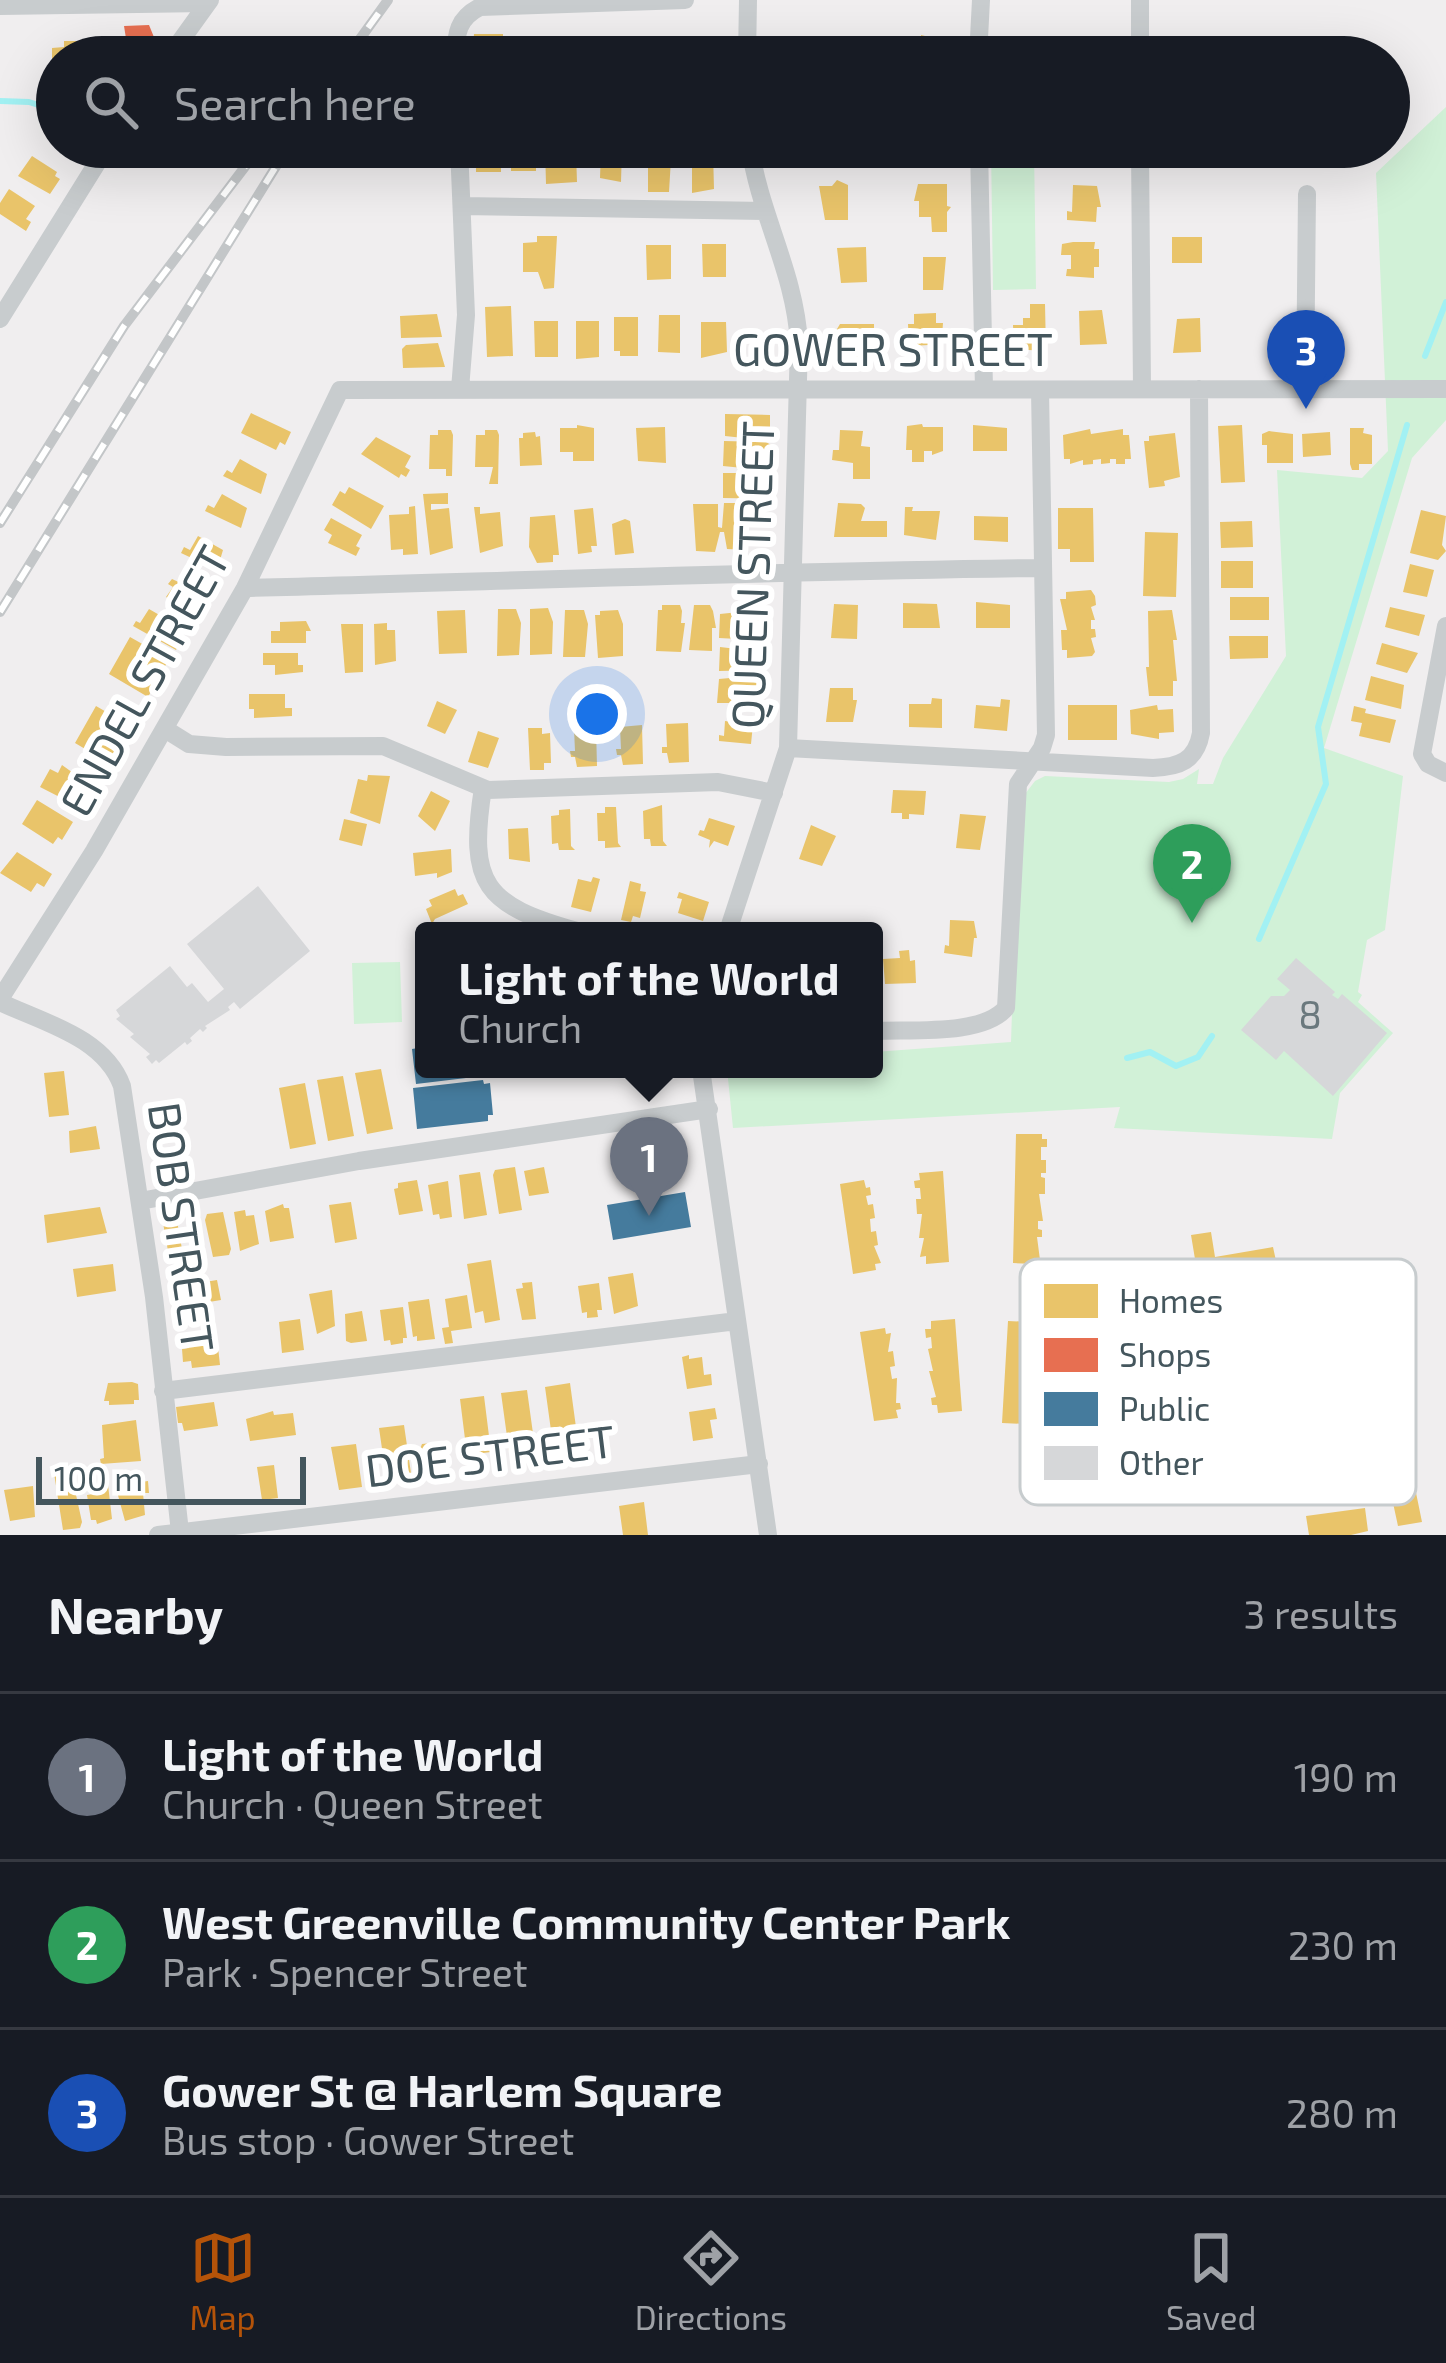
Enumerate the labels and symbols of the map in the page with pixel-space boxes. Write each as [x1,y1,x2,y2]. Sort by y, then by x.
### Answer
pin: 3 [1267,310,1345,409]
street label: GOWER STREET [733,321,1053,375]
street label: QUEEN STREET [719,420,784,730]
street label: ENDEL STREET [47,536,240,824]
your location [567,684,627,744]
pin: 2 [1153,824,1231,923]
house number: 8 [1298,990,1322,1037]
street label: BOB STREET [139,1098,227,1355]
pin: 1 [610,1117,688,1216]
legend [1020,1259,1416,1505]
text: Homes [1119,1280,1223,1320]
text: Shops [1119,1334,1211,1374]
text: Public [1119,1388,1210,1428]
street label: DOE STREET [362,1412,618,1496]
text: Other [1119,1442,1204,1482]
scale bar [36,1451,306,1504]

